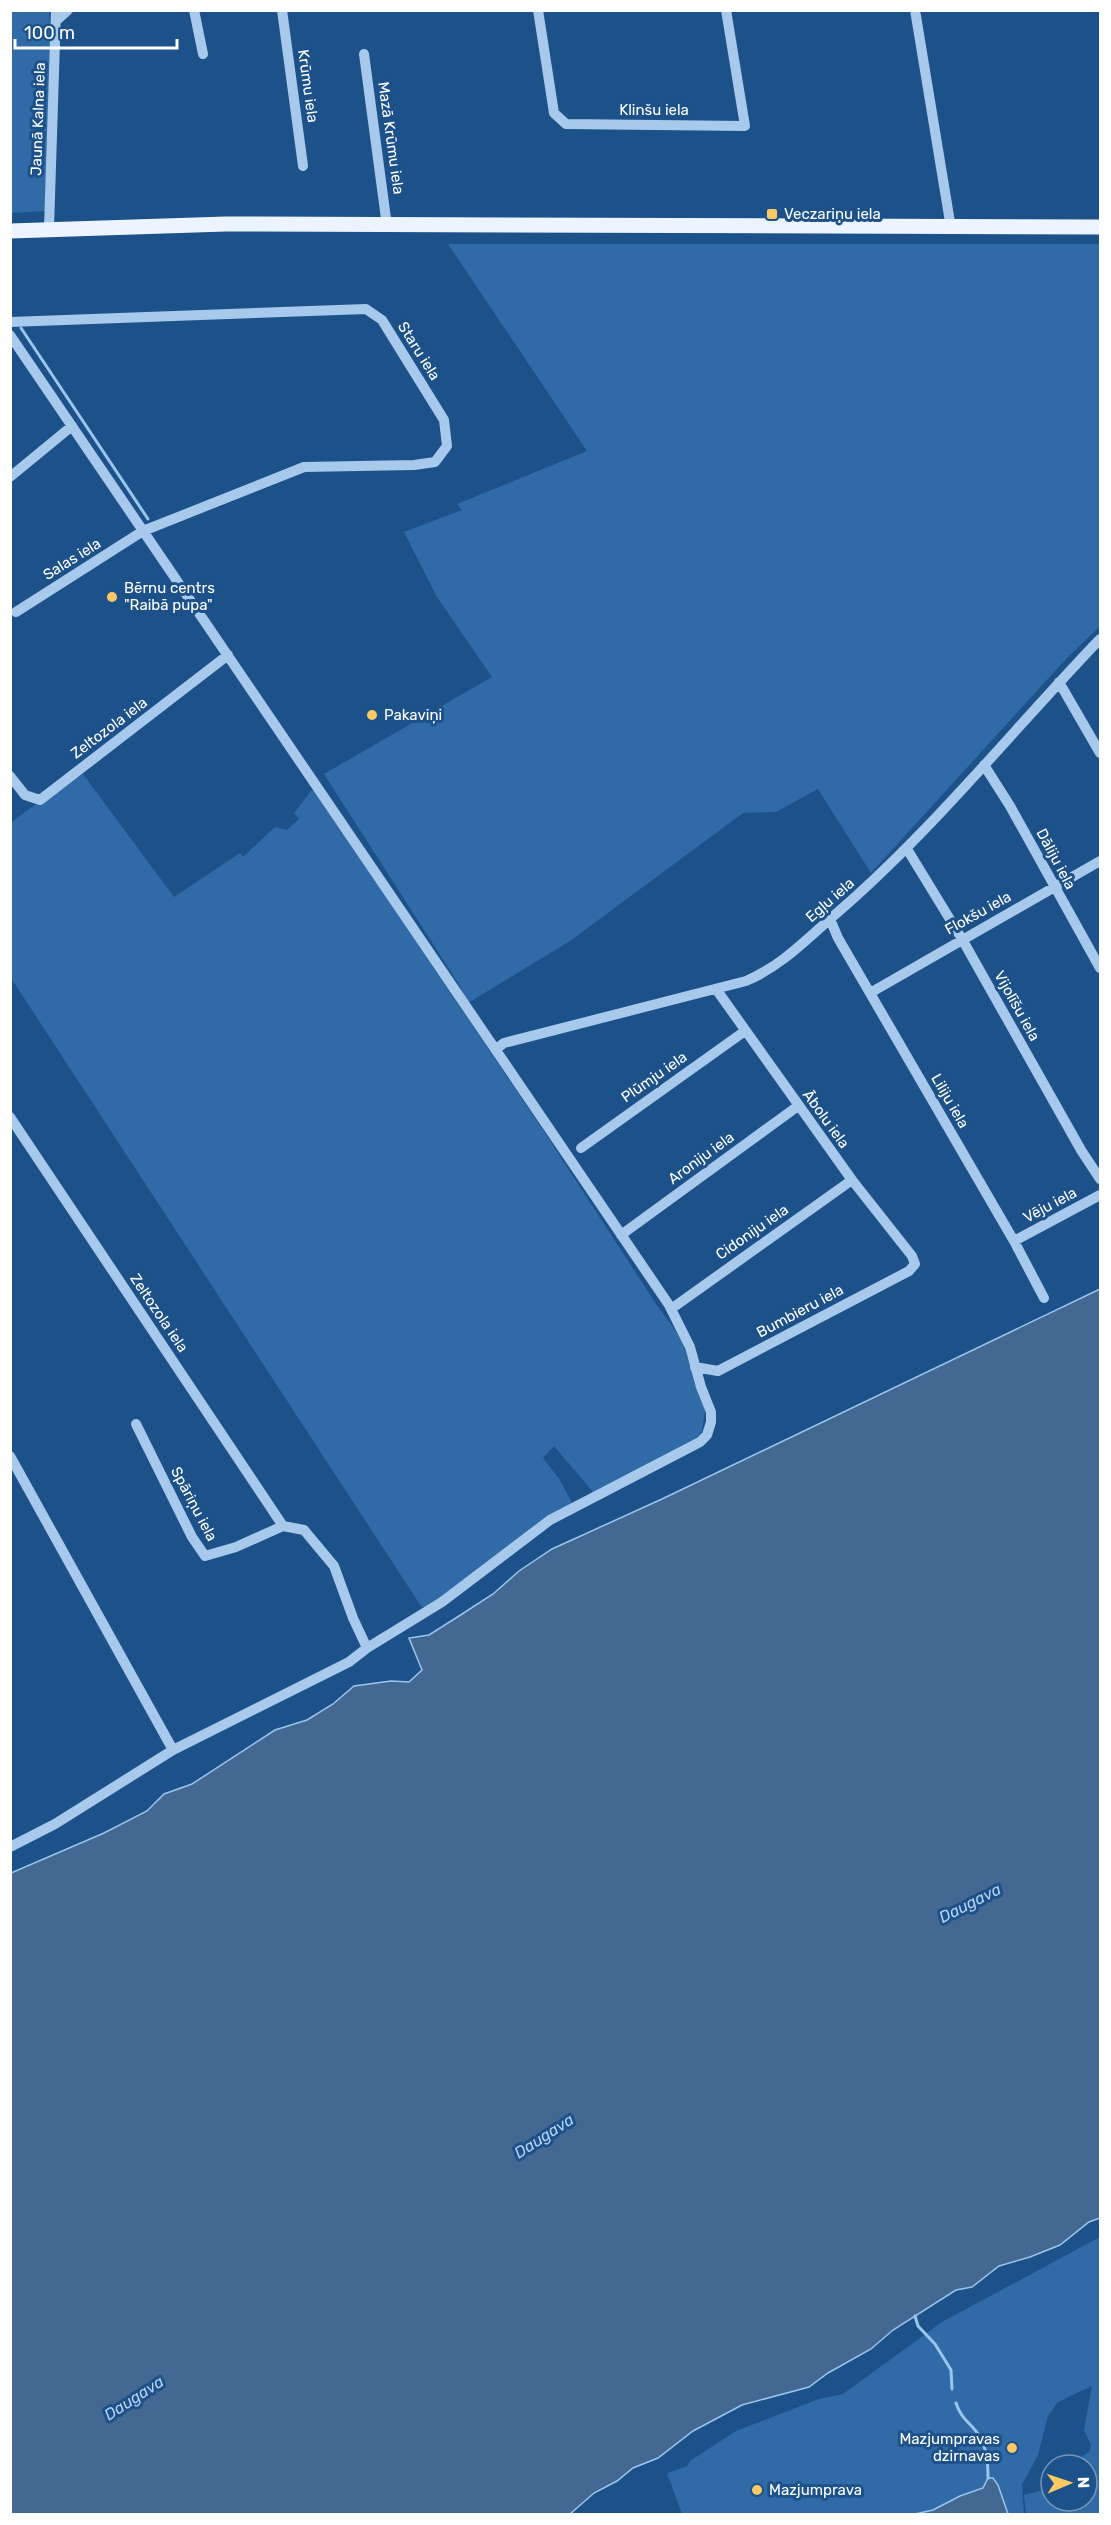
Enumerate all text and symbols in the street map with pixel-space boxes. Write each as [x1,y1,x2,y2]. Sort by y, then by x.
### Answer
scale bar [15,12,177,50]
text: 100 m [24,22,75,44]
street label: Krūmu iela [294,48,322,124]
street label: Jaunā Kalna iela [27,62,49,176]
street label: Mazā Krūmu iela [374,81,408,195]
street label: Klinšu iela [619,101,689,119]
place label: Veczariņu iela [784,205,881,223]
marker: Veczariņu iela [765,207,779,221]
street label: Staru iela [394,318,444,384]
street label: Salas iela [40,534,104,584]
place label: Bērnu centrs "Raibā pupa" [124,579,215,614]
marker: Bērnu centrs "Raibā pupa" [105,590,119,604]
street label: Zeltozola iela [67,693,151,763]
place label: Pakaviņi [384,706,442,724]
marker: Pakaviņi [365,708,379,722]
street label: Dāliju iela [1032,825,1080,893]
street label: Egļu iela [802,874,858,926]
street label: Flokšu iela [942,887,1014,939]
street label: Vijolīšu iela [990,968,1044,1044]
street label: Plūmju iela [618,1048,690,1106]
street label: Liliju iela [927,1071,973,1131]
street label: Ābolu iela [799,1086,853,1152]
street label: Aroniju iela [664,1128,738,1188]
street label: Vēju iela [1020,1183,1080,1227]
street label: Cidoniju iela [712,1200,792,1264]
street label: Zeltozola iela [126,1270,192,1356]
street label: Bumbieru iela [754,1281,846,1341]
street label: Spāriņu iela [167,1464,221,1544]
water label: Daugava [936,1879,1004,1927]
water label: Daugava [511,2110,577,2162]
water label: Daugava [101,2372,167,2424]
place label: Mazjumpravas dzirnavas [899,2430,1000,2465]
marker: Mazjumpravas dzirnavas [1005,2441,1019,2455]
north arrow [1039,2453,1099,2513]
text: N [1074,2476,1093,2489]
place label: Mazjumprava [769,2481,862,2499]
marker: Mazjumprava [750,2483,764,2497]

